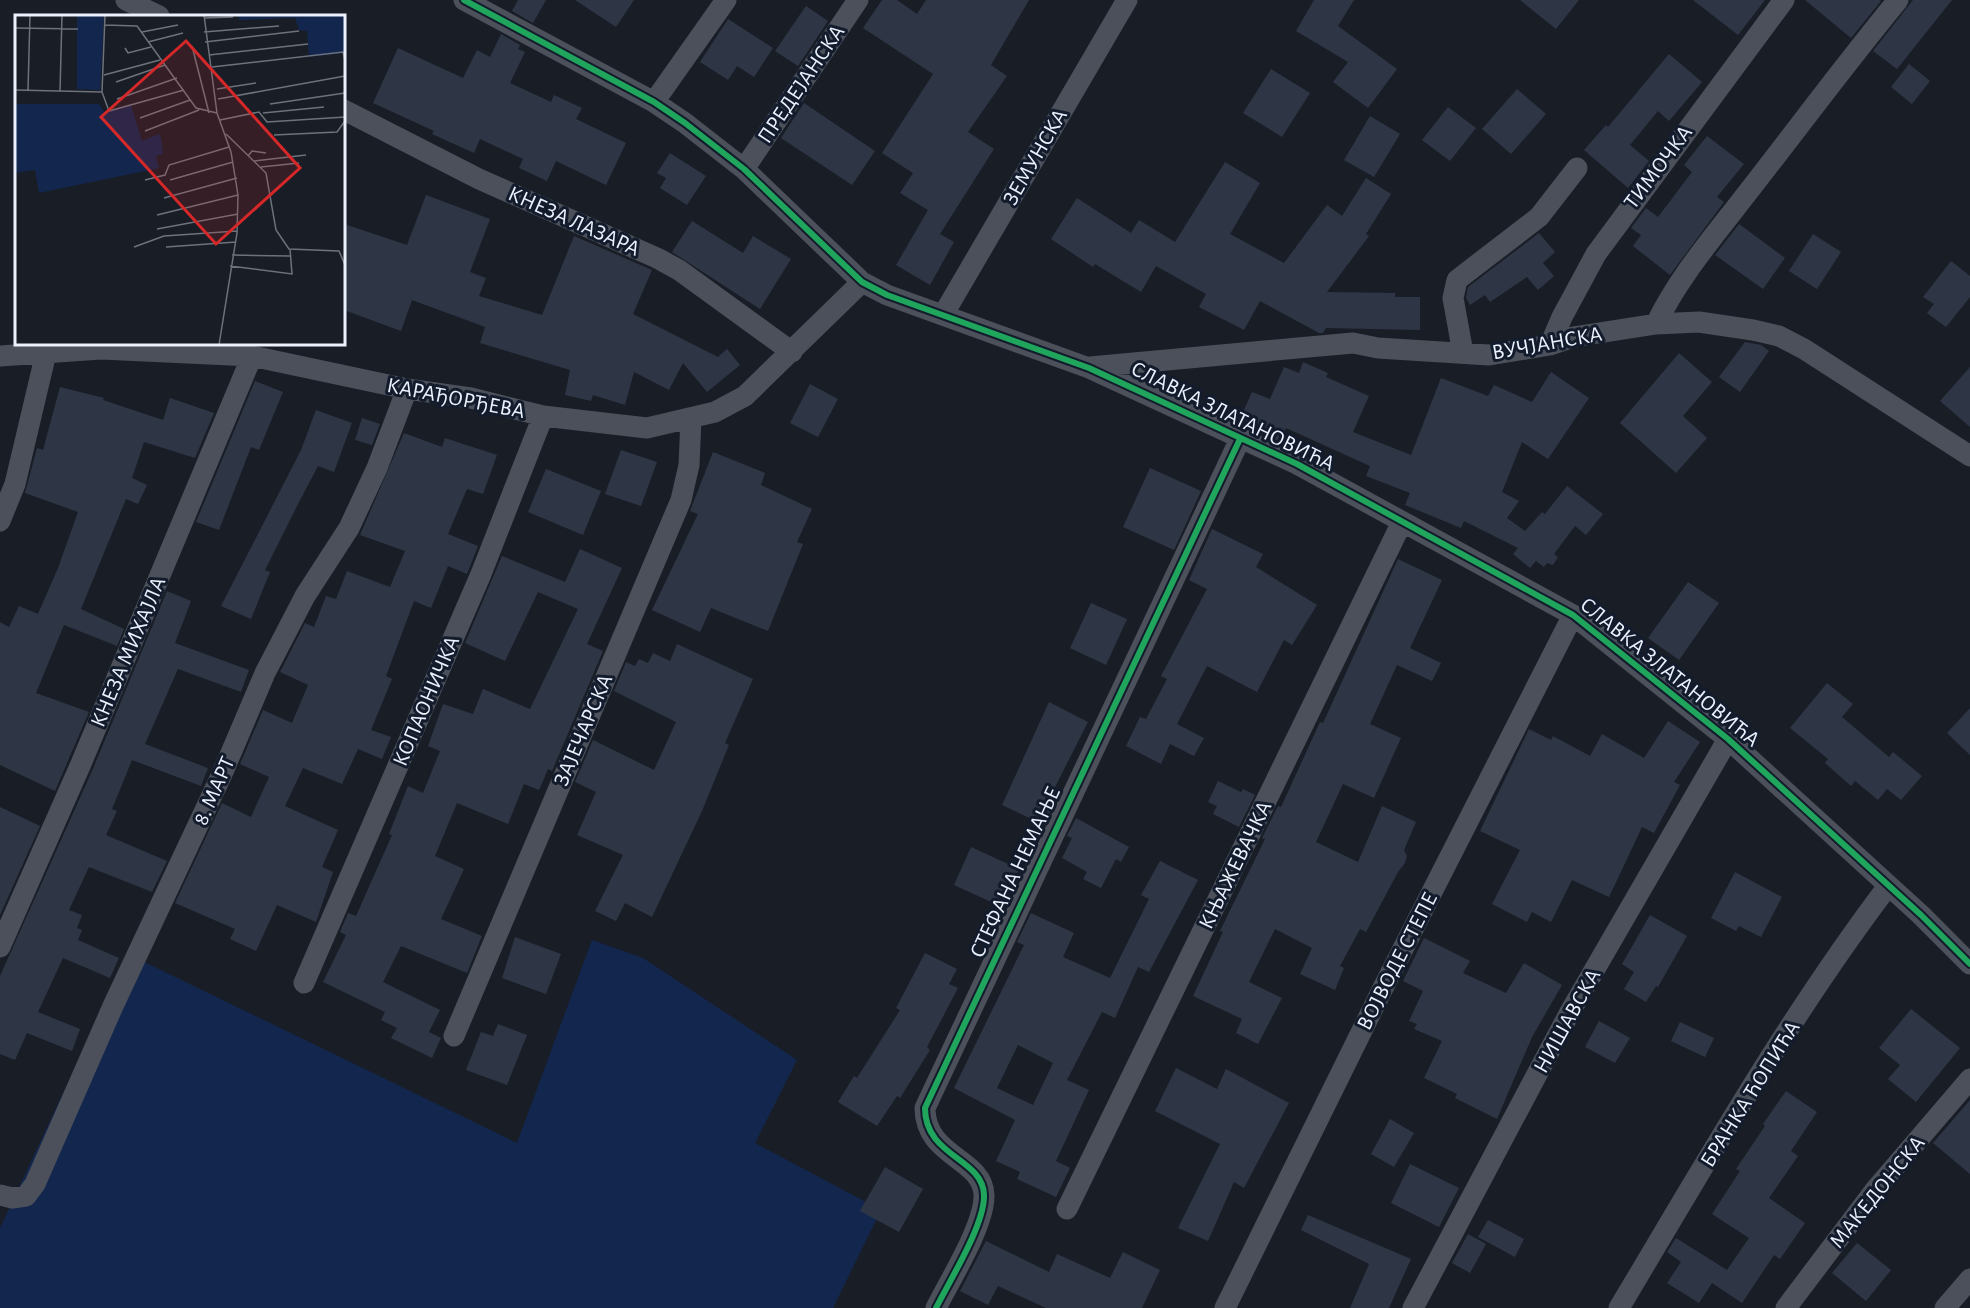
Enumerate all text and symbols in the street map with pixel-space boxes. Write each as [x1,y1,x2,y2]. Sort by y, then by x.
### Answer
inset map [15,15,345,345]
street label: ПРЕДЕЈАНСКА [753,21,849,147]
street label: ЗЕМУНСКА [999,105,1071,209]
street label: ТИМОЧКА [1620,121,1696,213]
street label: КНЕЗА ЛАЗАРА [505,182,643,260]
street label: ВУЧЈАНСКА [1490,322,1604,364]
street label: СЛАВКА ЗЛАТАНОВИЋА [1128,357,1338,475]
street label: КАРАЂОРЂЕВА [385,374,527,423]
street label: КНЕЗА МИХАЈЛА [86,574,170,730]
street label: СЛАВКА ЗЛАТАНОВИЋА [1576,593,1764,751]
street label: КОПАОНИЧКА [389,633,463,769]
street label: ЗАЈЕЧАРСКА [550,671,616,789]
street label: 8. МАРТ [189,753,239,828]
street label: СТЕФАНА НЕМАЊЕ [966,783,1064,961]
street label: КЊАЖЕВАЧКА [1194,797,1276,933]
street label: ВОЈВОДЕ СТЕПЕ [1353,889,1441,1033]
street label: НИШАВСКА [1529,965,1605,1077]
street label: БРАНКА ЋОПИЋА [1696,1017,1804,1171]
street label: МАКЕДОНСКА [1825,1132,1929,1252]

